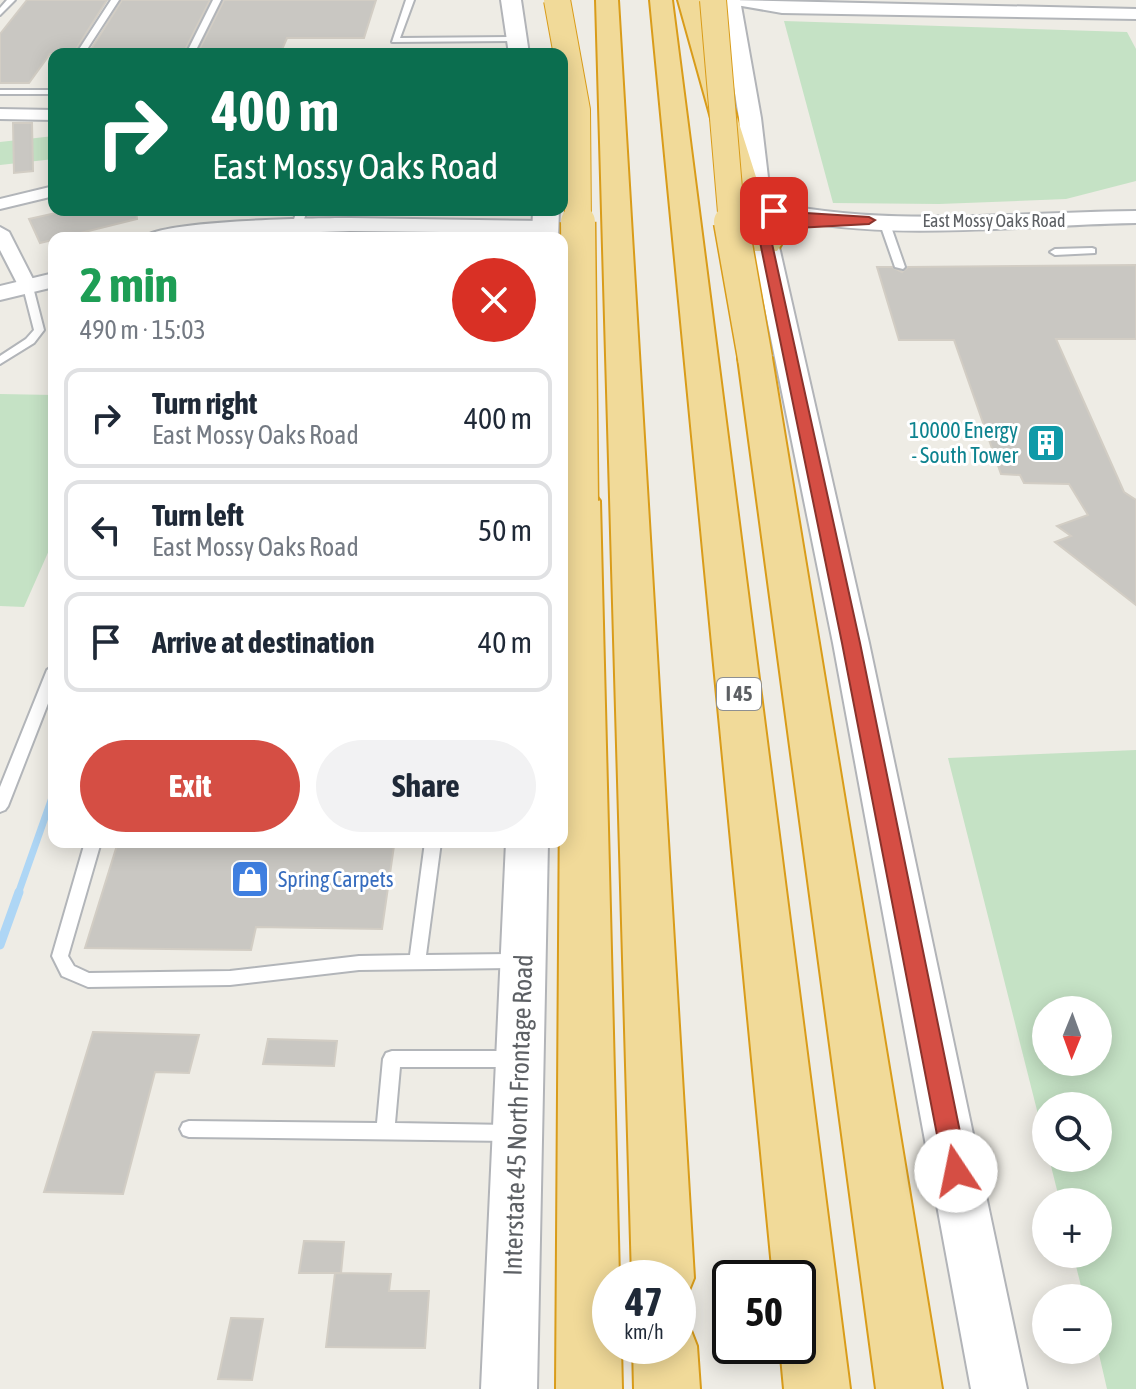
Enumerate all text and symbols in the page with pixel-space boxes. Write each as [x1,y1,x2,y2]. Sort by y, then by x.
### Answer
text: 400 m [212,79,339,143]
icon: right [80,80,184,184]
text: East Mossy Oaks Road [212,145,498,187]
pin [740,177,808,245]
icon: arrive [752,189,796,233]
street label: East Mossy Oaks Road [922,210,1066,231]
text: 2 min [80,257,178,312]
button: close [452,258,536,342]
text: 490 m · 15:03 [80,315,206,345]
text: Turn right [152,386,258,420]
icon: right [84,396,128,440]
text: 400 m [464,401,532,435]
place label: 10000 Energy - South Tower [909,417,1019,468]
text: East Mossy Oaks Road [152,420,359,450]
building icon: 10000 Energy - South Tower [1025,422,1067,464]
text: Turn left [152,498,244,532]
icon: left [84,508,128,552]
text: 50 m [478,513,532,547]
text: East Mossy Oaks Road [152,532,359,562]
icon: arrive [84,620,128,664]
text: Arrive at destination [152,625,374,659]
text: 40 m [478,625,532,659]
road number: I 45 [717,678,761,710]
button: Exit [80,740,300,832]
button: Share [316,740,536,832]
shop icon: Spring Carpets [229,858,271,900]
place label: Spring Carpets [278,866,394,892]
street label: Interstate 45 North Frontage Road [497,954,539,1276]
north arrow [1032,996,1112,1076]
map controls [1032,996,1112,1364]
button: search [1032,1092,1112,1172]
position arrow [914,1129,998,1213]
button: + [1032,1188,1112,1268]
speed limit sign: 50 [712,1260,816,1364]
text: 47 [625,1279,663,1324]
button: − [1032,1284,1112,1364]
text: km/h [624,1320,664,1343]

